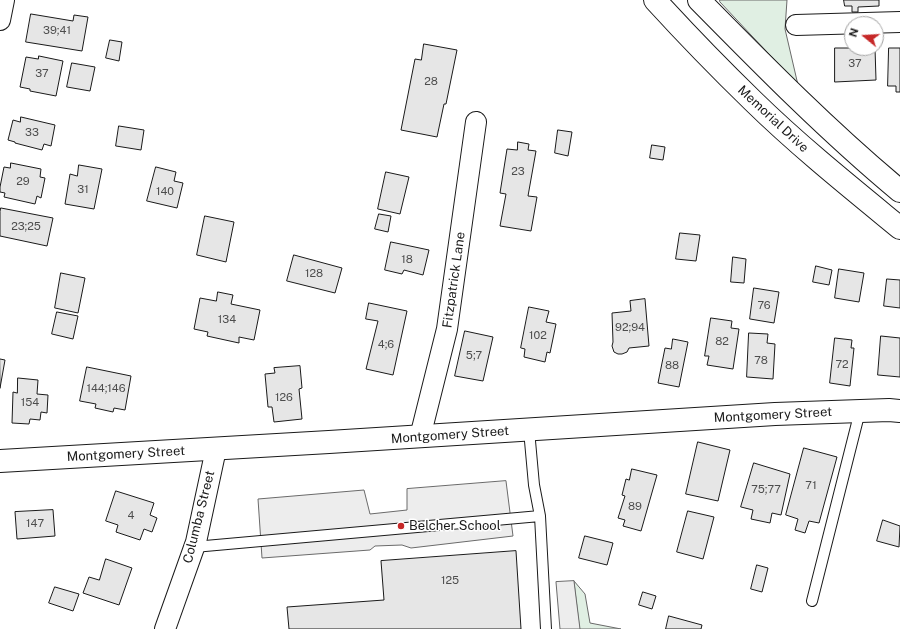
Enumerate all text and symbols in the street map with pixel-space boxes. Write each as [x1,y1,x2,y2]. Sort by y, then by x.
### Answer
north arrow [844,16,884,56]
house number: 39;41 [43,24,71,38]
text: N [846,27,861,39]
house number: 37 [848,57,862,71]
house number: 37 [35,67,49,81]
house number: 28 [424,75,438,89]
street label: Memorial Drive [734,82,812,156]
house number: 33 [25,126,39,140]
house number: 23 [511,165,525,179]
house number: 29 [16,175,30,189]
house number: 31 [77,183,89,197]
house number: 140 [156,185,174,199]
house number: 23;25 [11,220,41,234]
street label: Fitzpatrick Lane [440,231,468,329]
house number: 18 [401,253,413,267]
house number: 128 [305,267,323,281]
house number: 76 [757,299,771,313]
house number: 134 [218,313,236,327]
house number: 92;94 [615,321,645,335]
house number: 102 [529,329,547,343]
house number: 82 [715,335,729,349]
house number: 4;6 [378,338,394,352]
house number: 5;7 [466,349,482,363]
house number: 78 [754,354,768,368]
house number: 72 [835,358,849,372]
house number: 88 [665,359,679,373]
house number: 144;146 [86,382,126,396]
house number: 126 [275,391,293,405]
house number: 154 [21,396,39,410]
street label: Montgomery Street [713,404,833,426]
street label: Montgomery Street [390,423,510,447]
street label: Montgomery Street [66,443,186,465]
street label: Columba Street [180,469,218,565]
house number: 71 [805,479,817,493]
house number: 75;77 [751,483,781,497]
house number: 89 [628,500,642,514]
house number: 4 [128,509,134,523]
house number: 147 [26,517,44,531]
place label: Belcher School [409,518,501,534]
marker: Belcher School [396,521,406,531]
house number: 125 [441,574,459,588]

